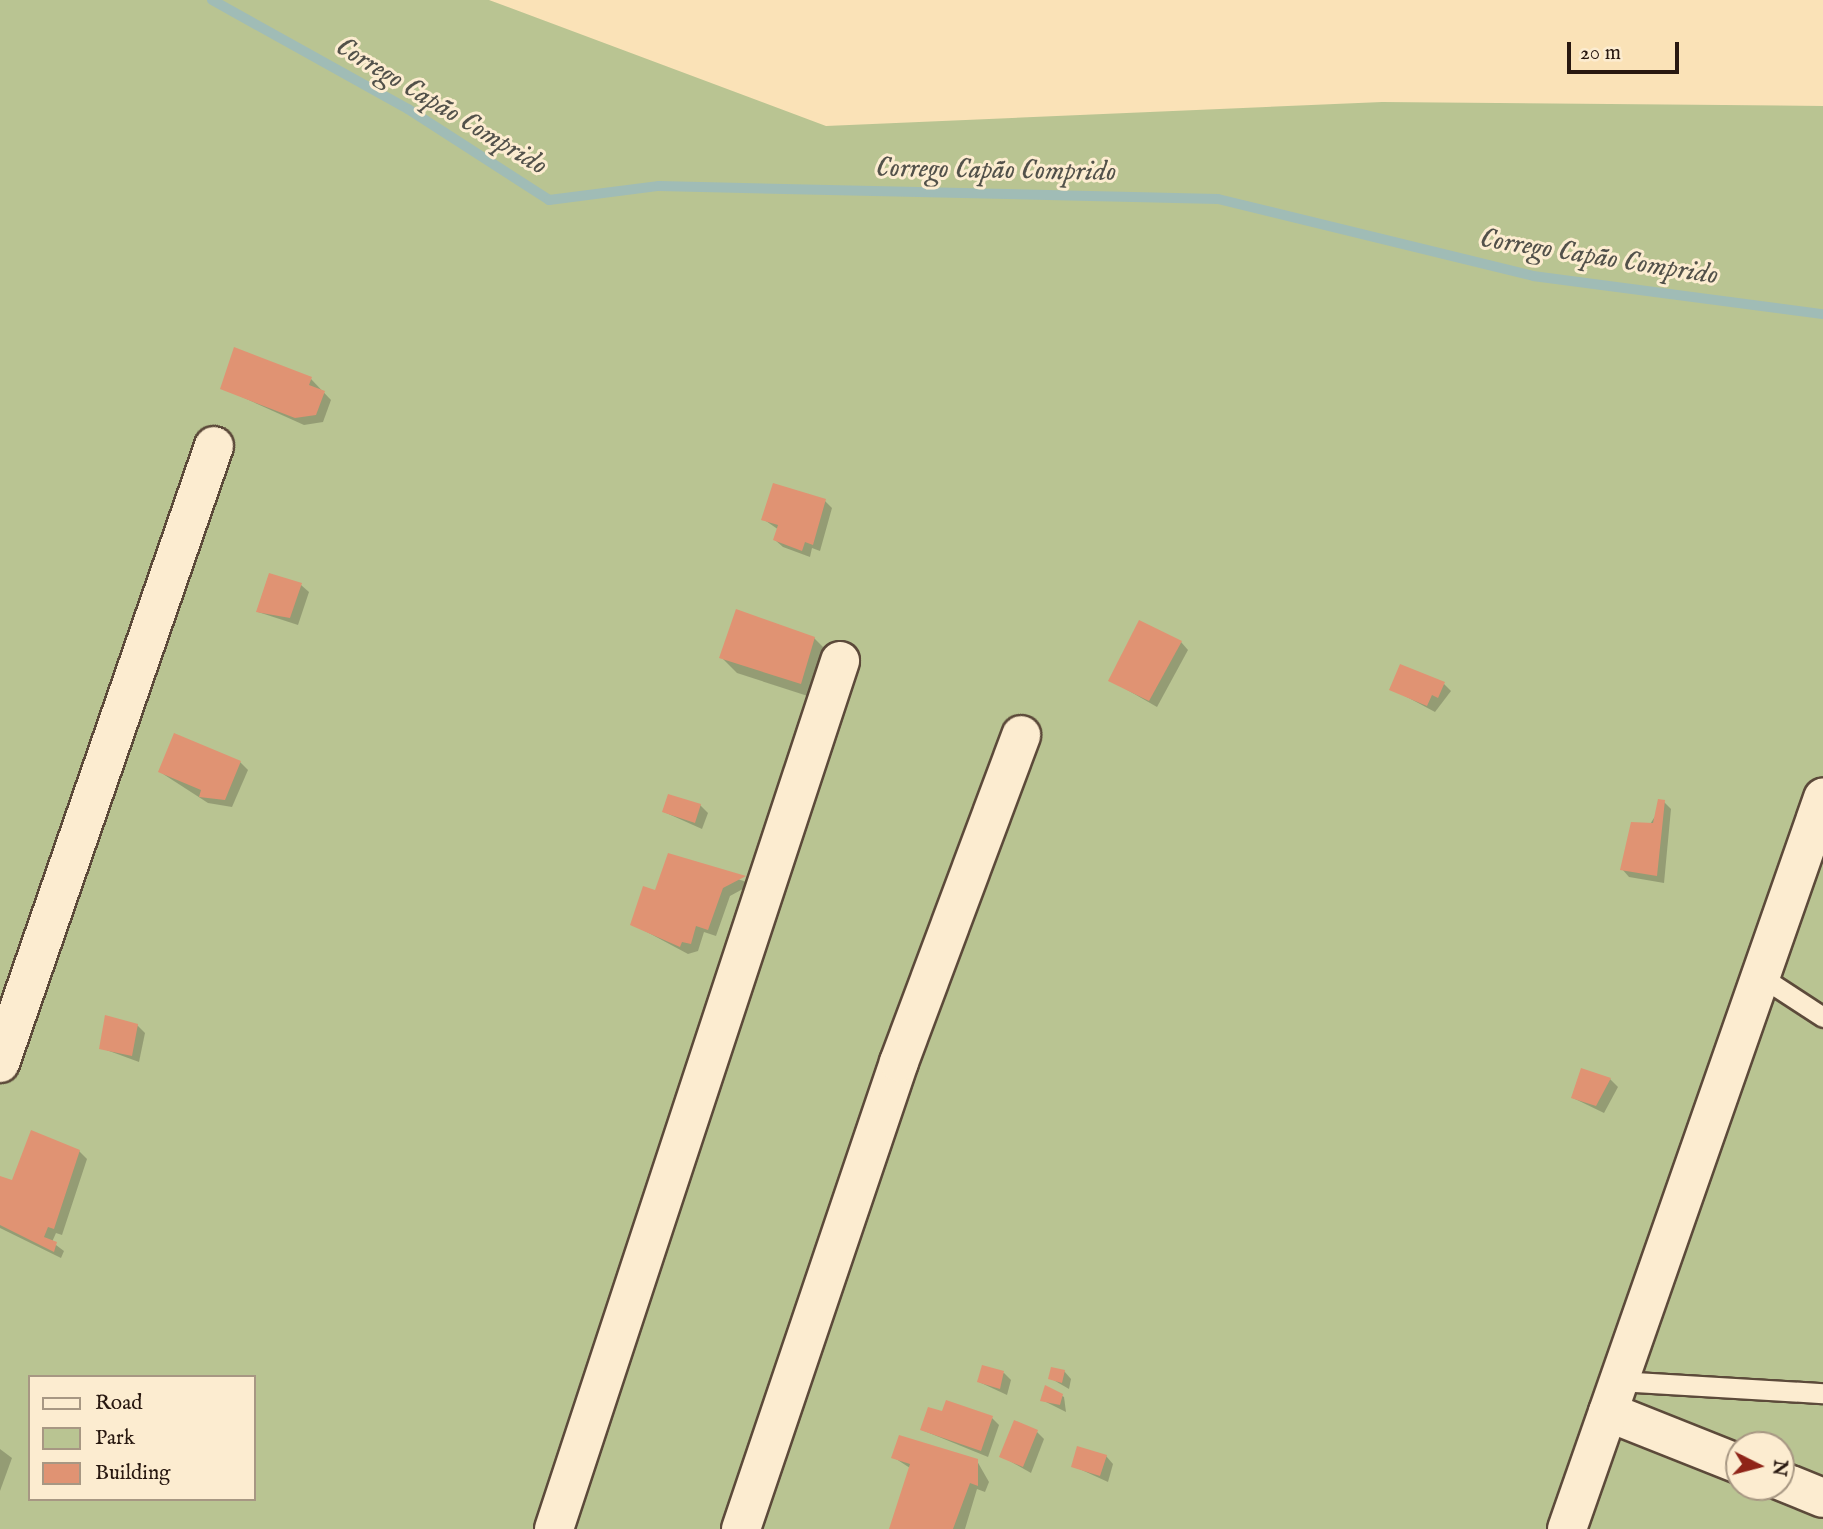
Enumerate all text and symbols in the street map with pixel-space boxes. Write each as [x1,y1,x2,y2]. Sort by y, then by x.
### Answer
scale bar [1571,28,1683,72]
water label: Corrego Capão Comprido [329,31,553,183]
text: 20 m [1580,40,1621,67]
water label: Corrego Capão Comprido [875,152,1117,190]
water label: Corrego Capão Comprido [1477,223,1721,293]
legend [28,1375,256,1501]
text: Road [95,1390,142,1417]
text: Park [95,1425,135,1452]
north arrow [1725,1431,1795,1501]
text: N [1766,1459,1792,1477]
text: Building [95,1460,170,1487]

